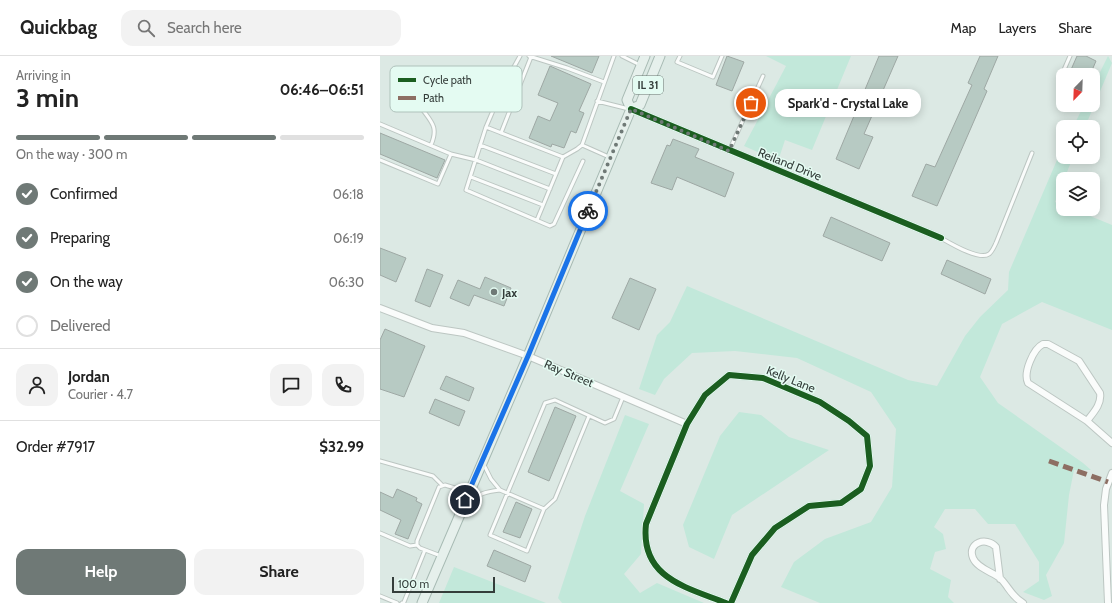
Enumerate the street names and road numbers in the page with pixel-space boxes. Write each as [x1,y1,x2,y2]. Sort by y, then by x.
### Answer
road number: IL 31 [633,76,663,94]
street label: Reiland Drive [756,144,824,184]
street label: Ray Street [542,356,596,390]
street label: Kelly Lane [764,362,818,396]

